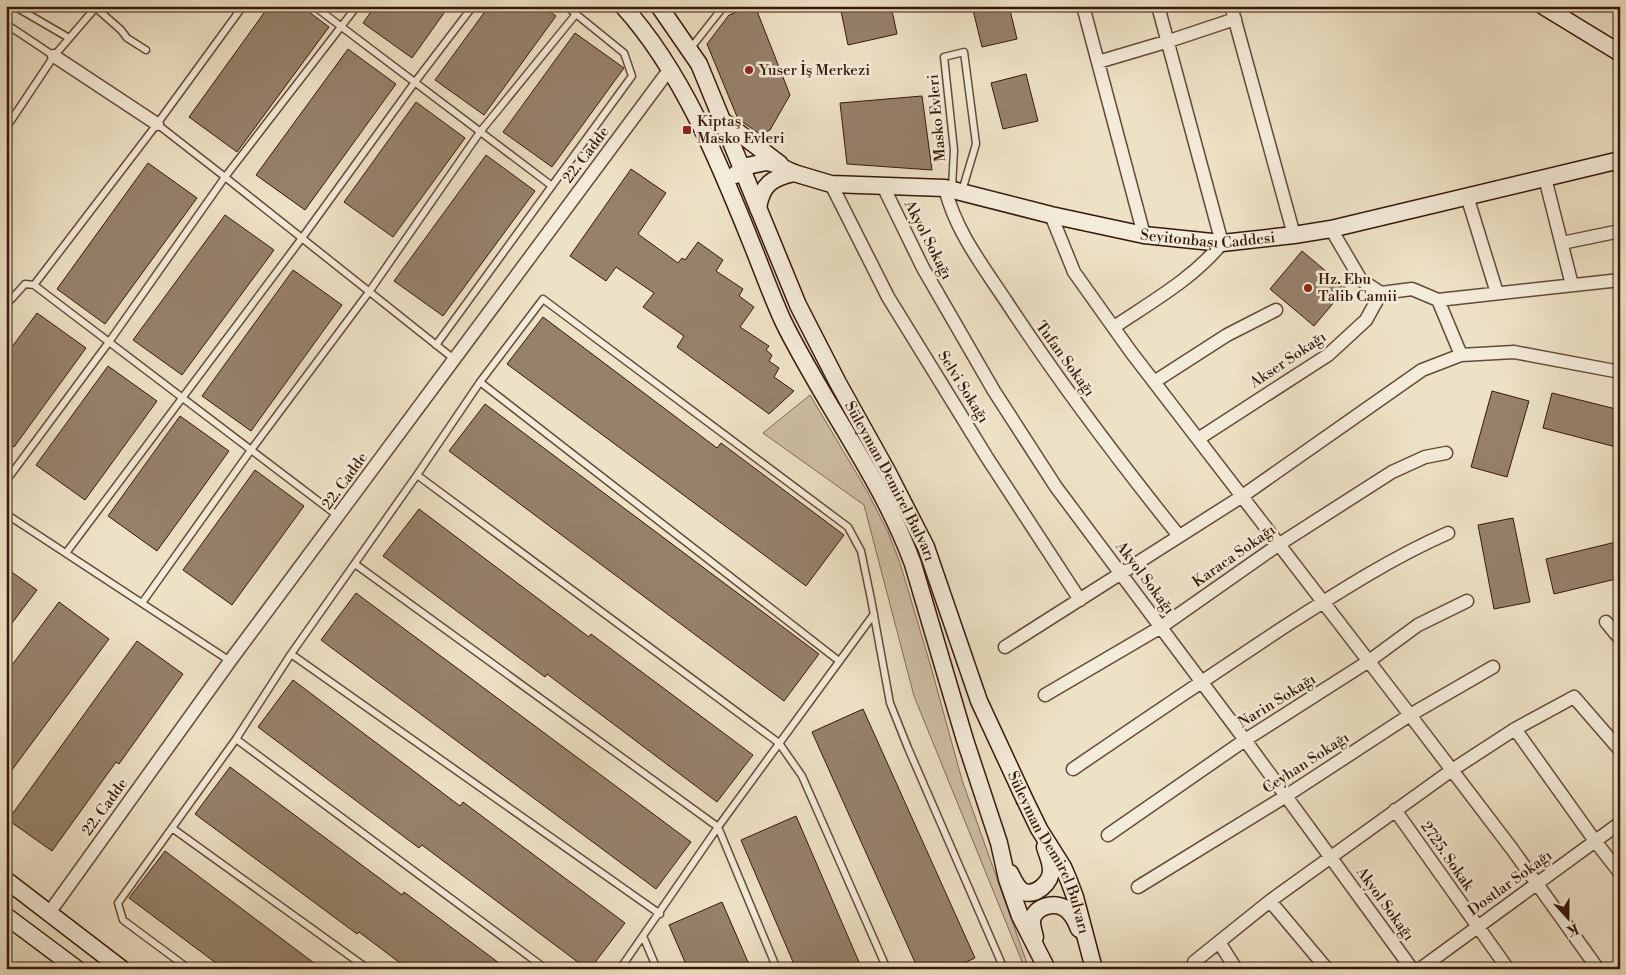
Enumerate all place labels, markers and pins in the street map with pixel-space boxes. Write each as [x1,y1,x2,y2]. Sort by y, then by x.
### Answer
place label: Yuser İş Merkezi [758,60,870,80]
marker: Yuser İş Merkezi [743,64,755,76]
place label: Kiptaş Masko Evleri [697,112,785,148]
marker: Kiptaş Masko Evleri [681,124,693,136]
place label: Hz. Ebu Talib Camii [1318,270,1397,306]
marker: Hz. Ebu Talib Camii [1302,282,1314,294]

